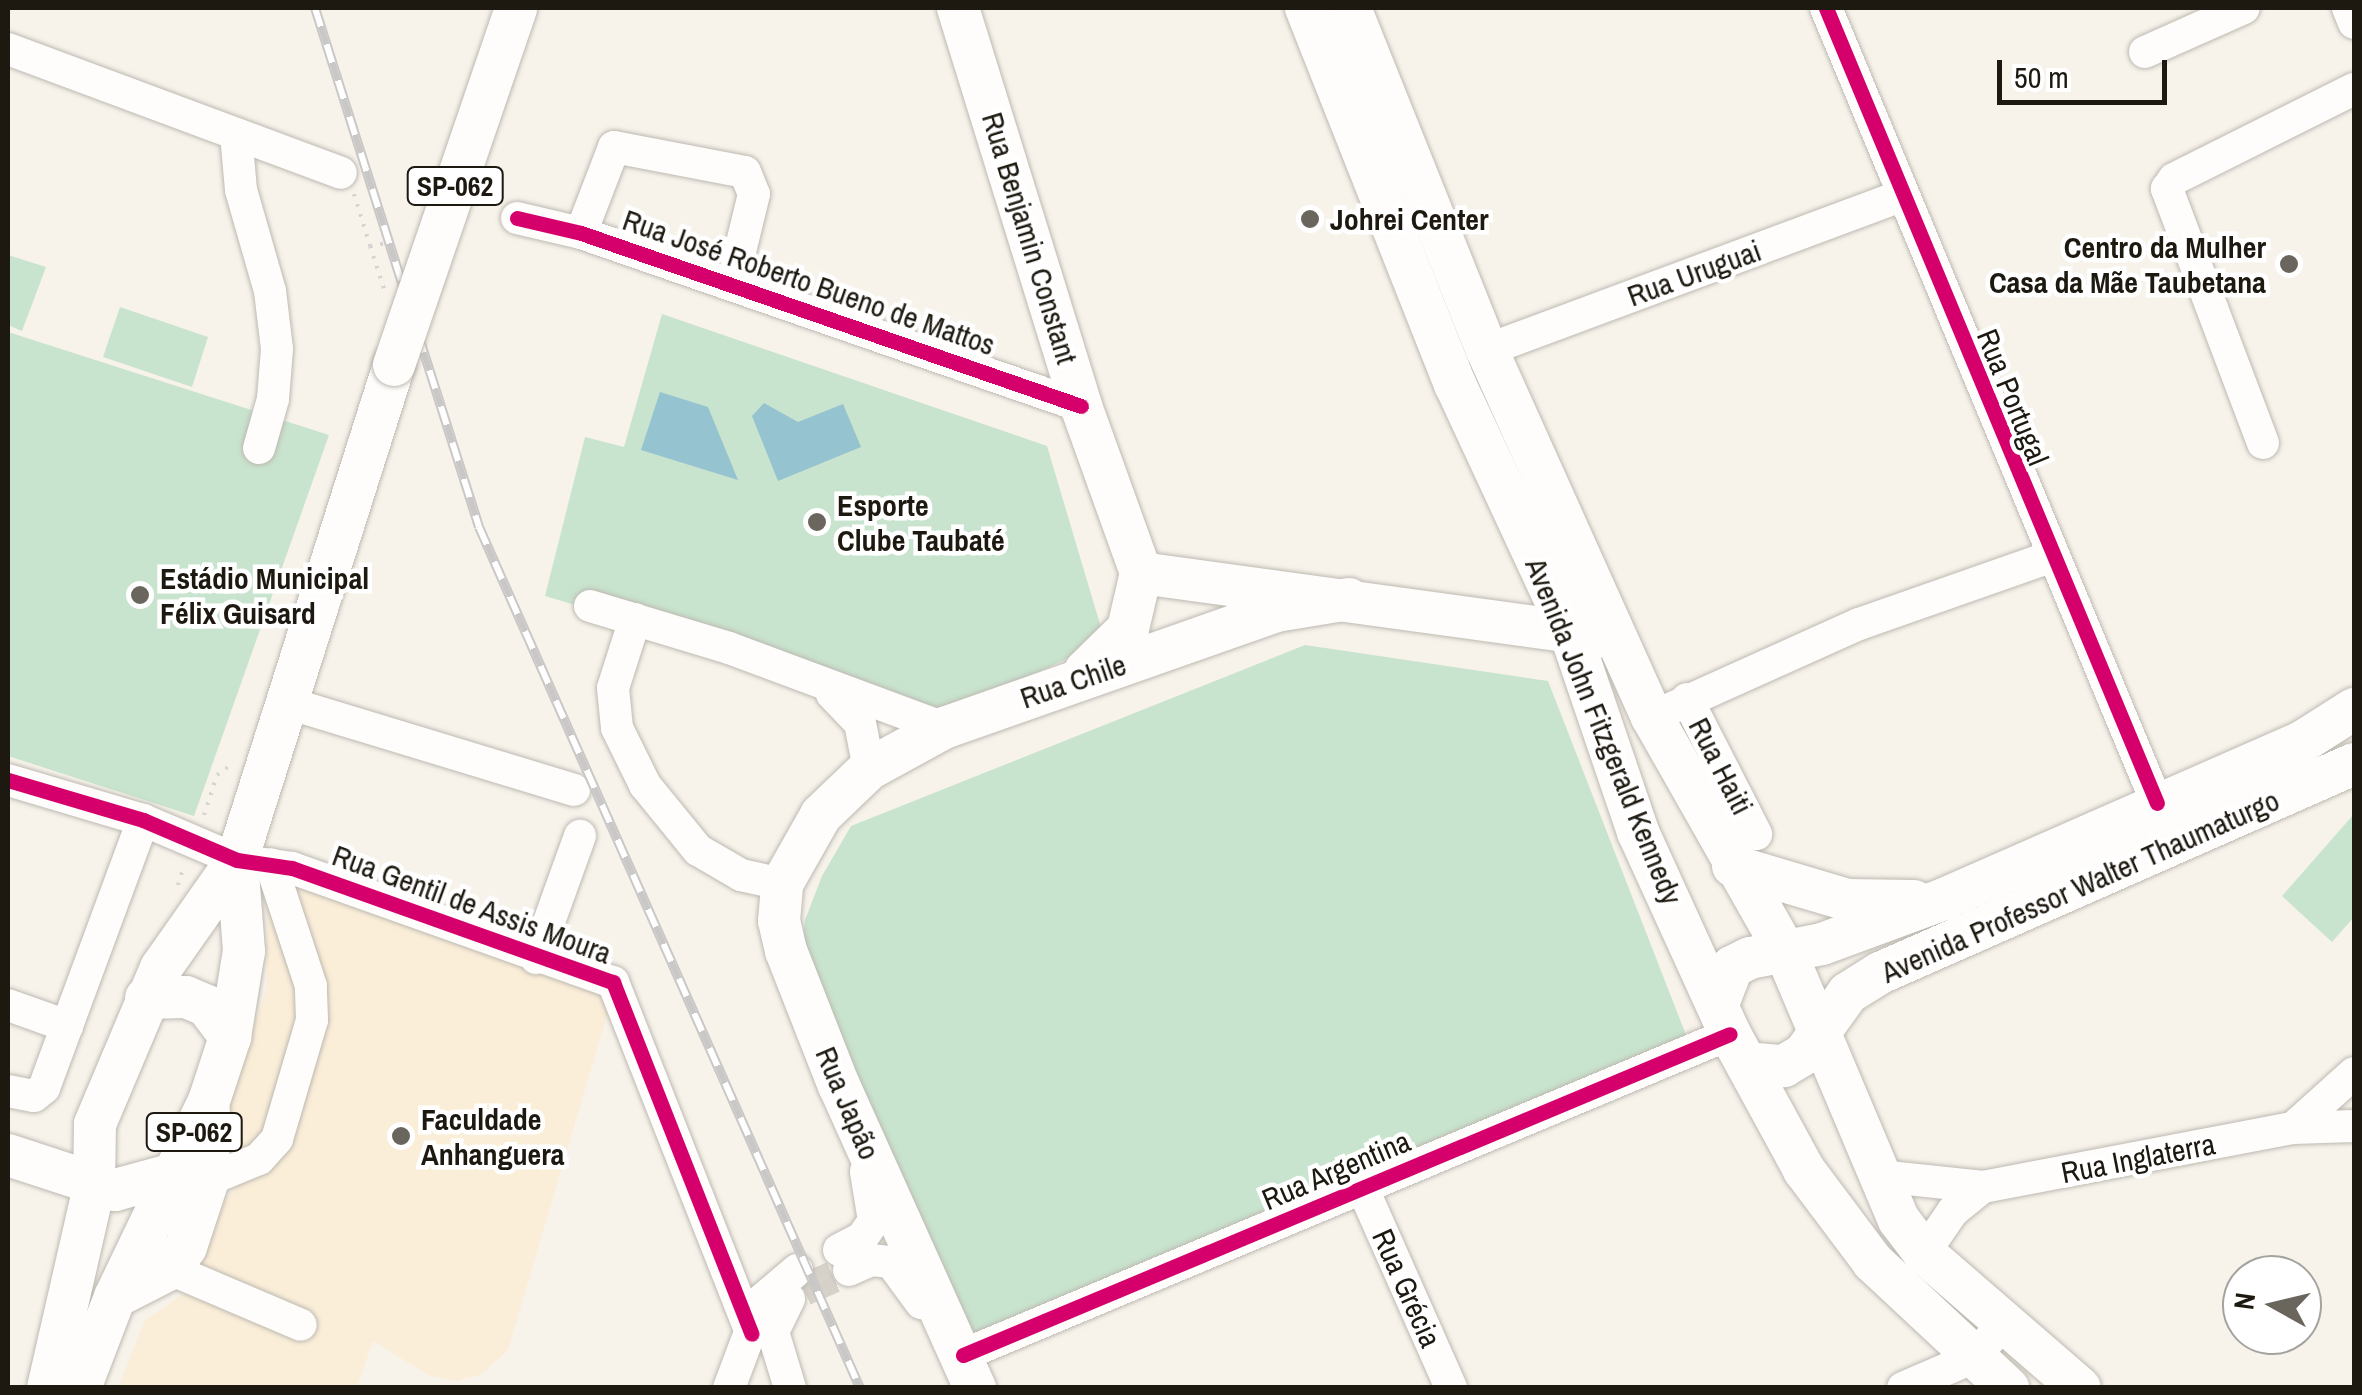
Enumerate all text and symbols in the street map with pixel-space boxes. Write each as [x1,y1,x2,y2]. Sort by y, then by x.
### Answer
scale bar [2002,40,2172,102]
text: 50 m [2014,57,2069,97]
street label: Rua Benjamin Constant [975,108,1085,368]
road number: SP-062 [405,163,505,209]
street label: Rua José Roberto Bueno de Mattos [618,201,1000,363]
place label: Johrei Center [1330,201,1489,237]
marker: Johrei Center [1299,208,1321,230]
place label: Centro da Mulher Casa da Mãe Taubetana [1989,229,2266,300]
street label: Rua Uruguai [1622,232,1766,314]
marker: Centro da Mulher Casa da Mãe Taubetana [2276,251,2302,277]
street label: Rua Portugal [1969,324,2057,470]
place label: Esporte Clube Taubaté [837,487,1005,558]
marker: Esporte Clube Taubaté [806,511,828,533]
street label: Avenida John Fitzgerald Kennedy [1518,553,1690,909]
place label: Estádio Municipal Félix Guisard [160,560,369,630]
marker: Estádio Municipal Félix Guisard [129,584,151,606]
street label: Rua Chile [1015,646,1131,716]
street label: Rua Haiti [1681,712,1761,820]
street label: Avenida Professor Walter Thaumaturgo [1875,782,2285,990]
street label: Rua Gentil de Assis Moura [327,837,617,971]
street label: Rua Japão [808,1041,888,1165]
place label: Faculdade Anhanguera [421,1101,565,1172]
road number: SP-062 [144,1109,244,1155]
street label: Rua Argentina [1256,1122,1416,1218]
marker: Faculdade Anhanguera [390,1125,412,1147]
street label: Rua Inglaterra [2058,1125,2218,1191]
street label: Rua Grécia [1365,1223,1449,1353]
north arrow [2222,1255,2322,1355]
text: N [2224,1290,2264,1312]

